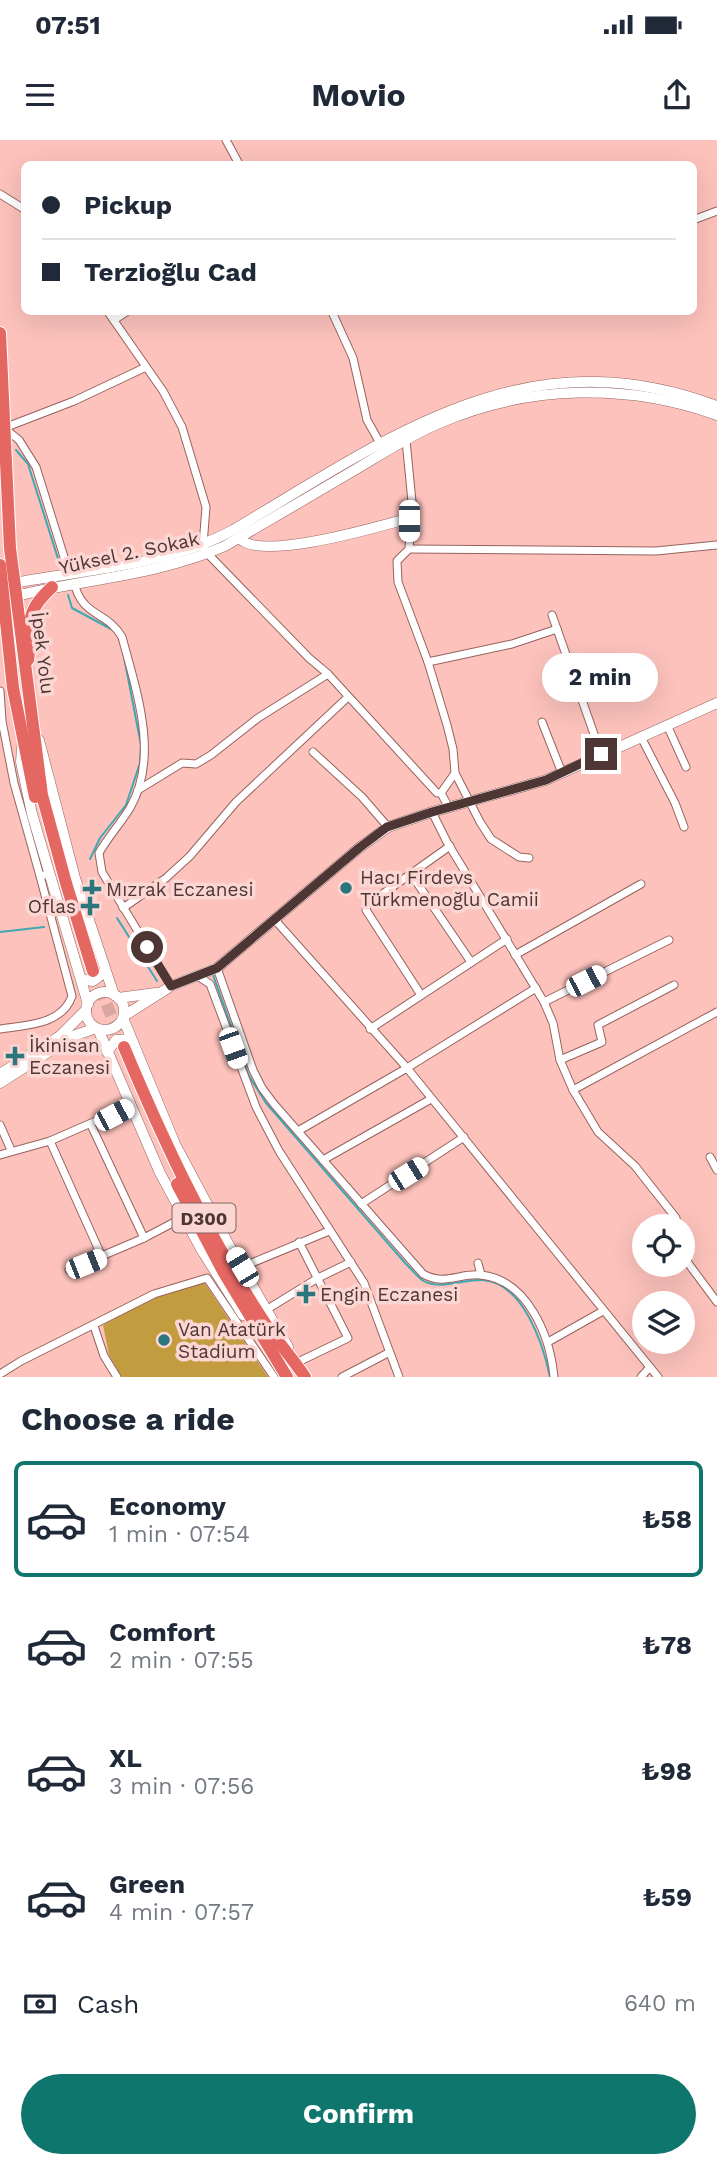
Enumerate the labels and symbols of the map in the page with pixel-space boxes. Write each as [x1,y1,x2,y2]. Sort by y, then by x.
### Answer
car [399,500,420,542]
street label: Yüksel 2. Sokak [57,527,202,579]
street label: İpek Yolu [27,610,59,696]
callout: 2 min [543,652,659,702]
route end [585,738,617,770]
place label: Hacı Firdevs Türkmenoğlu Camii [360,866,539,911]
place label: Mızrak Eczanesi [106,878,254,901]
marker: Hacı Firdevs Türkmenoğlu Camii [338,880,354,896]
marker: Mızrak Eczanesi [84,881,100,897]
place label: Oflas [28,895,76,918]
marker: Oflas [82,898,98,914]
route start [131,931,163,963]
car [563,962,610,1000]
car [216,1025,251,1071]
place label: İkinisan Eczanesi [29,1034,110,1079]
marker: İkinisan Eczanesi [7,1048,23,1064]
car [91,1096,138,1134]
car [385,1154,432,1194]
road number: D300 [172,1204,235,1232]
car [223,1244,262,1290]
car [63,1246,110,1282]
place label: Engin Eczanesi [320,1283,458,1306]
marker: Engin Eczanesi [298,1286,314,1302]
place label: Van Atatürk Stadium [178,1318,286,1363]
marker: Van Atatürk Stadium [156,1332,172,1348]

